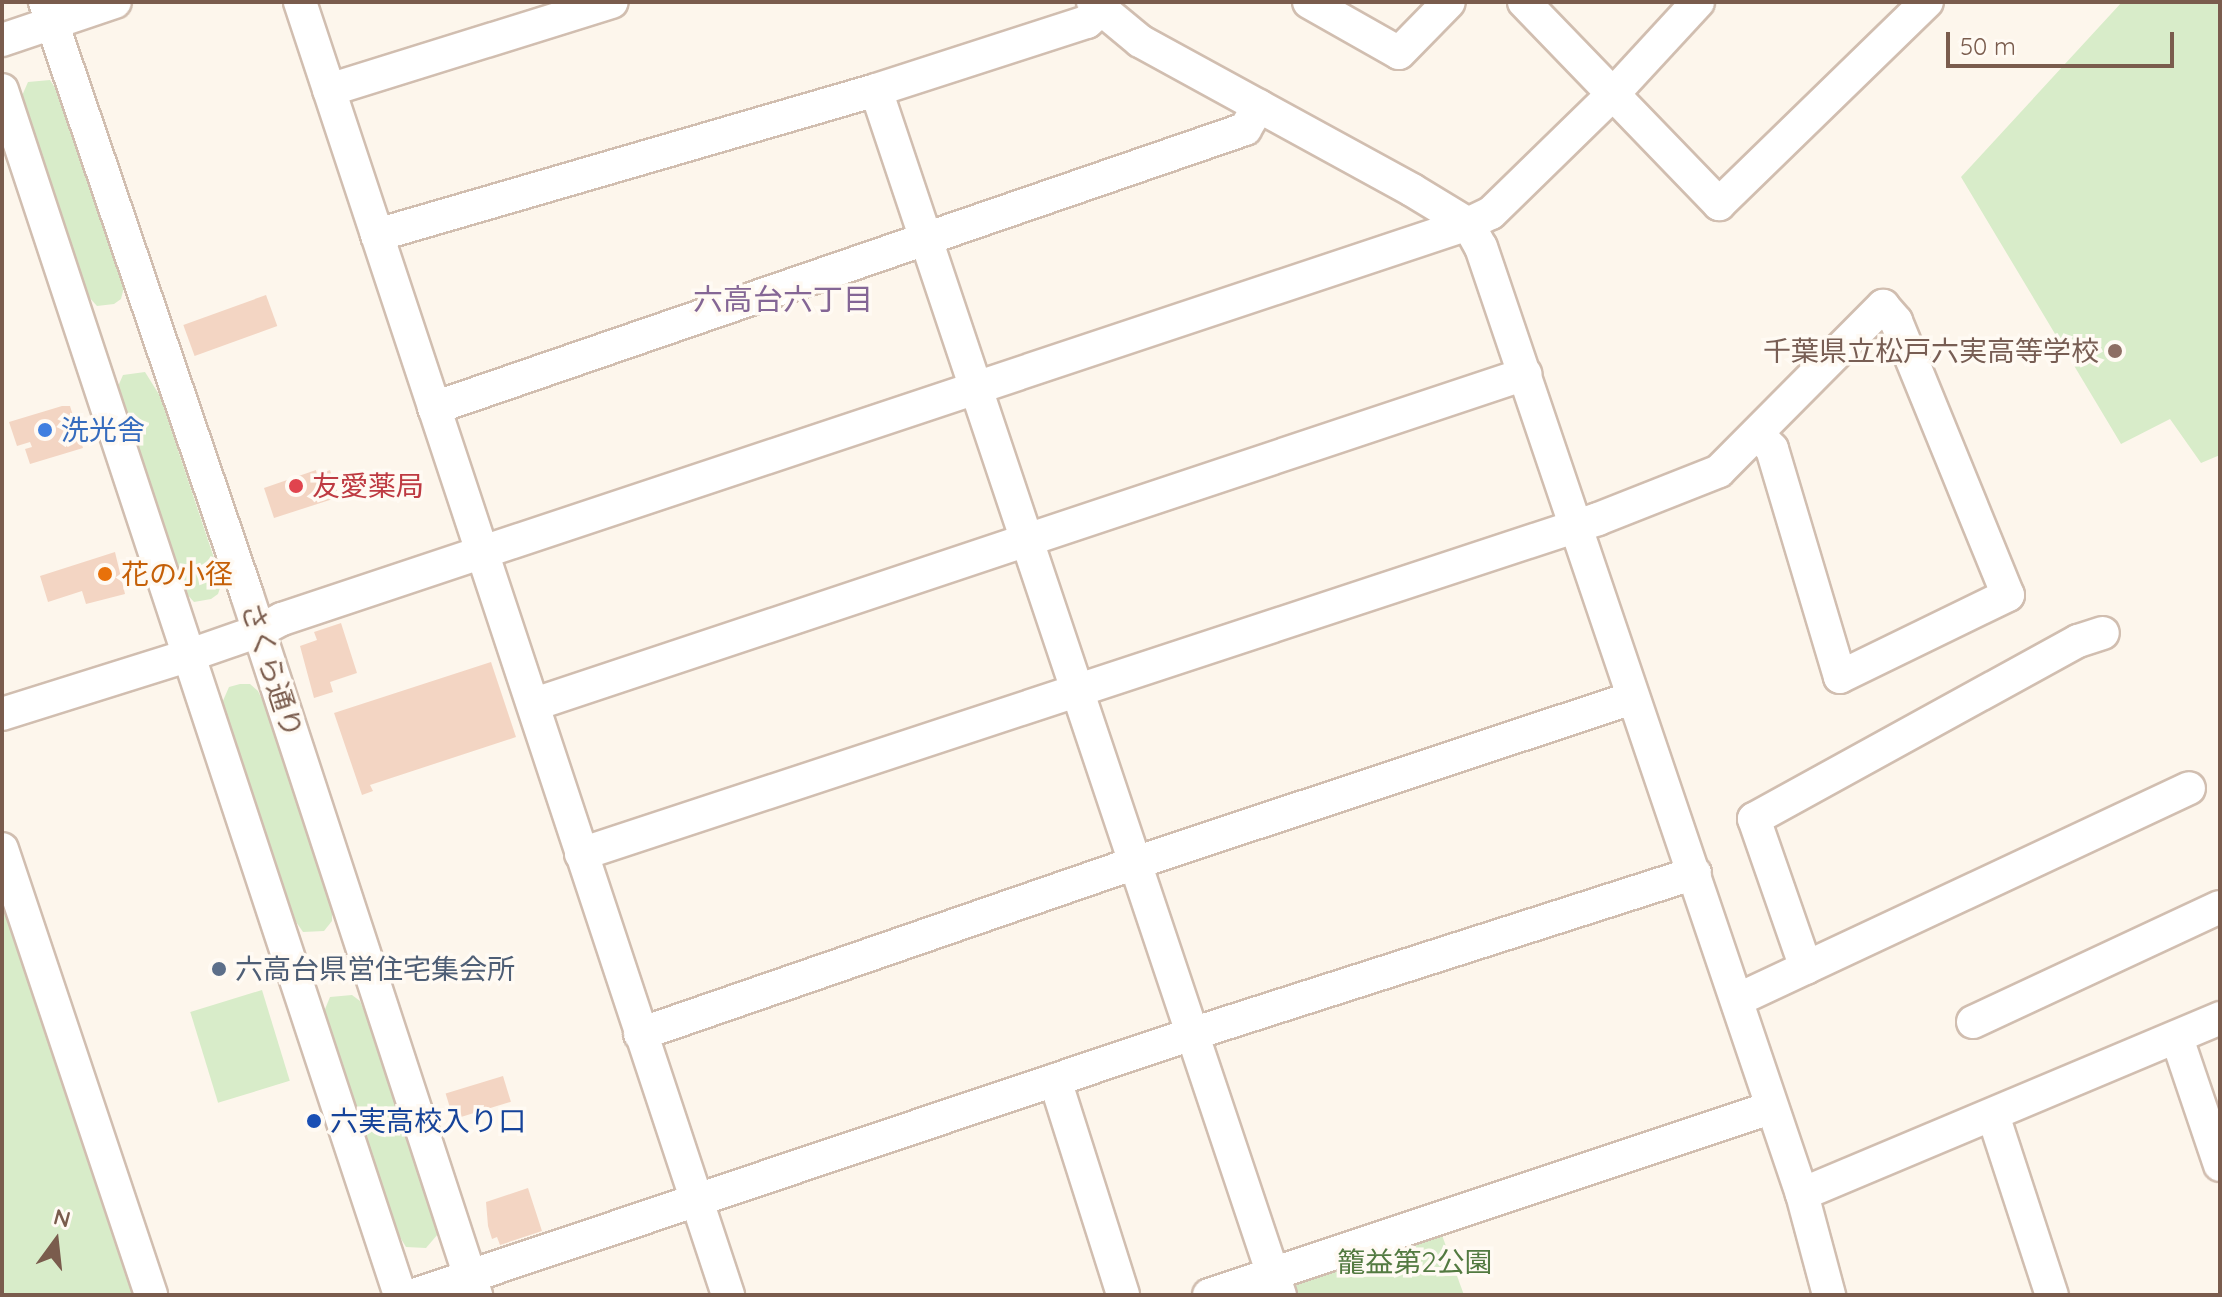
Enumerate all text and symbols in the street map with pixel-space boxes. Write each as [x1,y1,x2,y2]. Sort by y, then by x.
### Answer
scale bar [1950,16,2178,66]
text: 50 m [1960,31,2016,61]
district label: 六高台六丁目 [693,281,873,317]
place label: 千葉県立松戸六実高等学校 [1763,334,2099,368]
marker: 千葉県立松戸六実高等学校 [2106,342,2124,360]
place label: 洗光舎 [61,413,145,447]
marker: 洗光舎 [36,421,54,439]
place label: 友愛薬局 [312,469,424,503]
marker: 友愛薬局 [287,477,305,495]
place label: 花の小径 [121,557,233,591]
marker: 花の小径 [96,565,114,583]
street label: さくら通り [234,598,310,742]
place label: 六高台県営住宅集会所 [235,952,515,986]
marker: 六高台県営住宅集会所 [210,960,228,978]
place label: 六実高校入り口 [330,1104,526,1138]
marker: 六実高校入り口 [305,1112,323,1130]
north arrow [16,1201,96,1281]
text: N [51,1202,74,1233]
park label: 籠益第2公園 [1337,1245,1493,1279]

